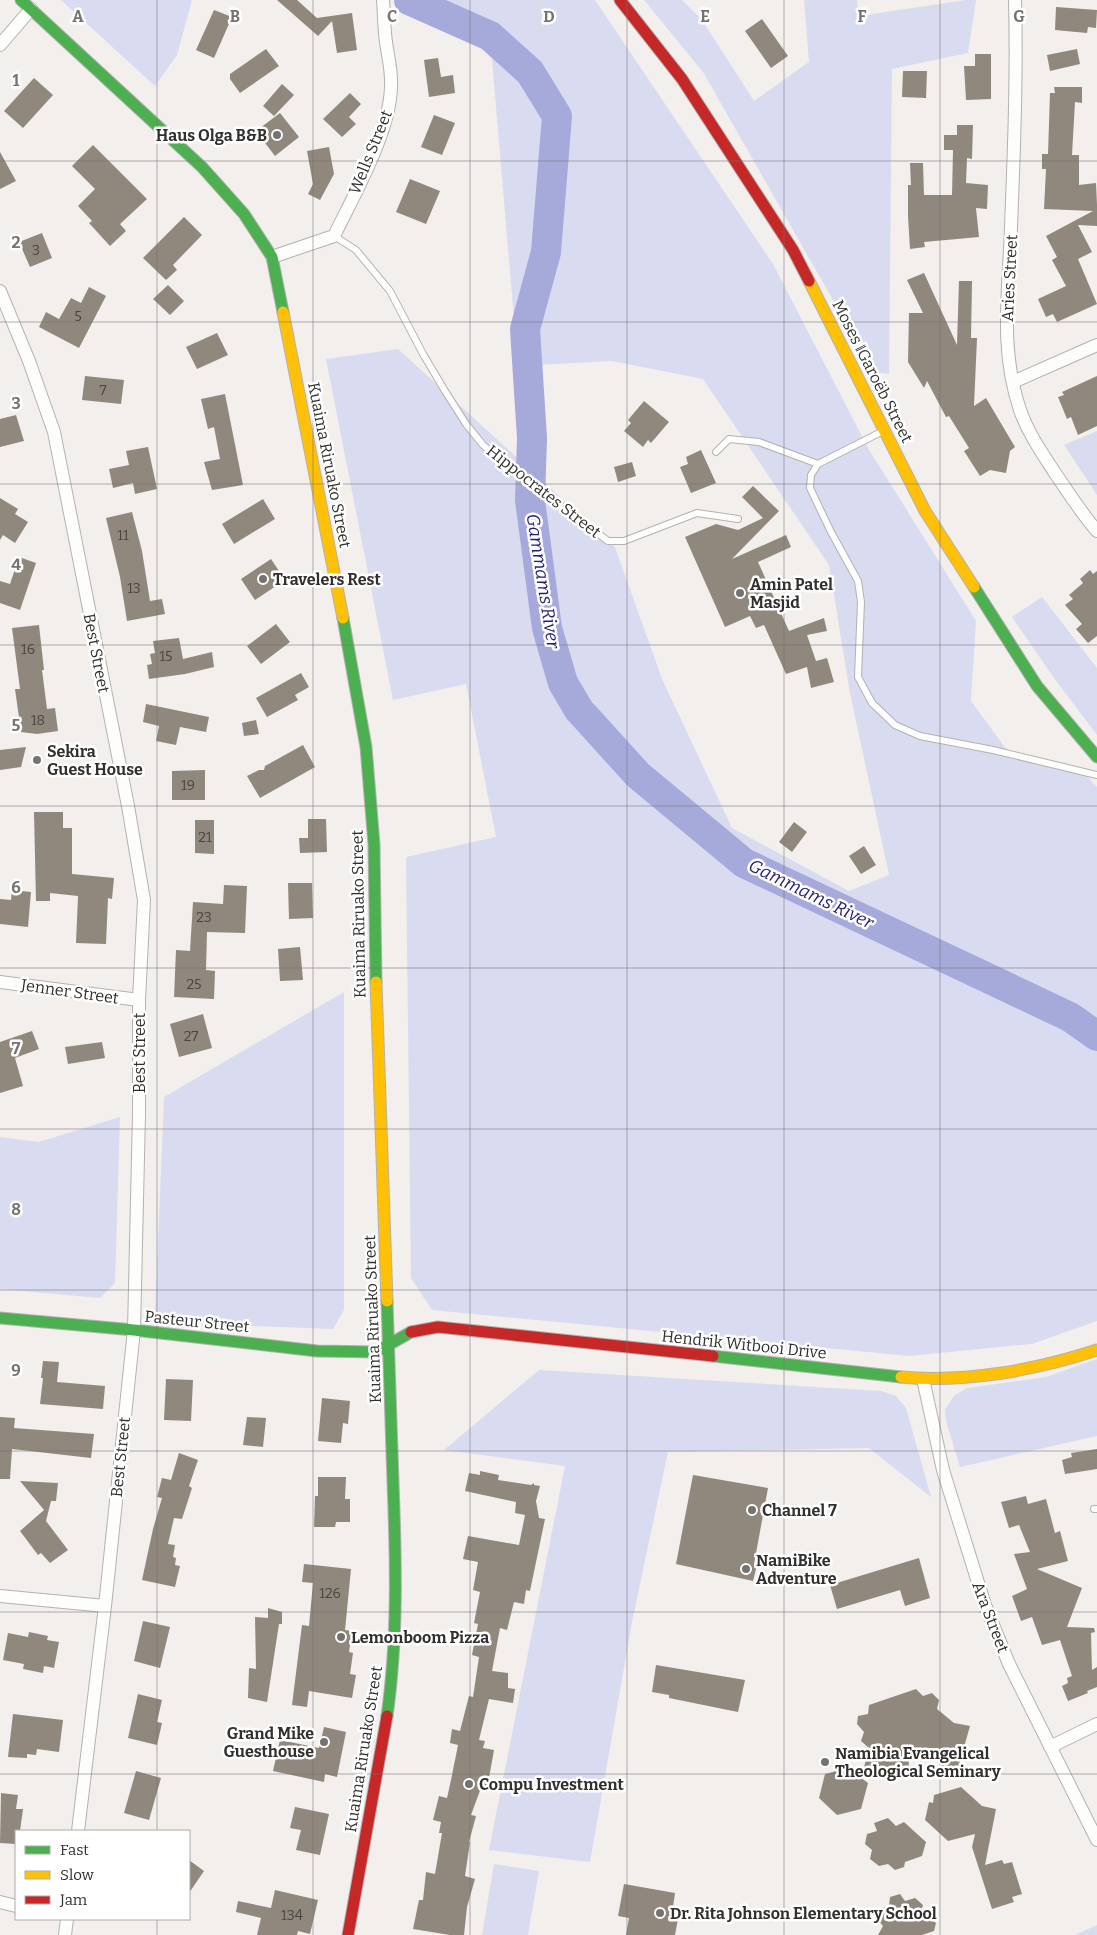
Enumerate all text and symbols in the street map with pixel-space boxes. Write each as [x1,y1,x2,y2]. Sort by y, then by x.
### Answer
text: A [72,7,84,26]
text: B [230,7,240,26]
text: C [387,7,397,26]
text: D [543,7,555,26]
text: E [700,7,710,26]
text: F [858,7,867,26]
text: G [1013,7,1025,26]
text: 1 [13,71,20,90]
street label: Wells Street [345,107,396,197]
place label: Haus Olga B&B [156,126,267,145]
marker: Haus Olga B&B [271,129,283,141]
text: 2 [11,233,21,252]
street label: Aries Street [998,234,1021,322]
house number: 3 [32,242,40,259]
street label: Moses ǁGaroëb Street [828,297,917,446]
house number: 5 [74,308,82,325]
street label: Kuaima Riruako Street [304,381,355,550]
house number: 7 [99,382,107,399]
text: 3 [11,394,21,413]
street label: Hippocrates Street [483,441,605,542]
water label: Gammams River [521,512,565,651]
house number: 11 [117,527,129,544]
text: 4 [11,555,21,574]
place label: Travelers Rest [273,570,381,589]
marker: Travelers Rest [257,573,269,585]
place label: Amin Patel Masjid [750,575,833,612]
house number: 13 [127,580,141,597]
marker: Amin Patel Masjid [734,587,746,599]
street label: Best Street [79,612,114,695]
house number: 16 [21,641,35,658]
house number: 15 [159,648,173,665]
house number: 18 [31,712,45,729]
text: 5 [12,716,21,735]
place label: Sekira Guest House [47,742,143,779]
marker: Sekira Guest House [31,754,43,766]
house number: 19 [181,777,195,794]
house number: 21 [198,829,212,846]
street label: Kuaima Riruako Street [348,829,369,998]
water label: Gammams River [745,854,878,934]
text: 6 [11,878,21,897]
house number: 23 [196,909,212,926]
street label: Jenner Street [19,975,120,1008]
house number: 25 [186,976,202,993]
street label: Best Street [130,1012,149,1093]
house number: 27 [184,1028,198,1045]
text: 7 [12,1039,21,1058]
text: 8 [11,1200,21,1219]
street label: Kuaima Riruako Street [360,1234,385,1403]
street label: Pasteur Street [144,1307,250,1336]
street label: Hendrik Witbooi Drive [660,1326,827,1363]
text: 9 [11,1361,21,1380]
street label: Best Street [107,1416,134,1498]
place label: Channel 7 [762,1501,837,1520]
marker: Channel 7 [746,1504,758,1516]
place label: NamiBike Adventure [756,1551,837,1588]
marker: NamiBike Adventure [740,1563,752,1575]
street label: Ara Street [968,1579,1013,1656]
house number: 126 [319,1585,341,1602]
place label: Lemonboom Pizza [351,1628,489,1647]
marker: Lemonboom Pizza [335,1631,347,1643]
street label: Kuaima Riruako Street [341,1664,386,1834]
place label: Grand Mike Guesthouse [223,1724,314,1761]
marker: Grand Mike Guesthouse [318,1736,330,1748]
place label: Namibia Evangelical Theological Seminary [835,1744,1001,1781]
marker: Namibia Evangelical Theological Seminary [819,1756,831,1768]
place label: Compu Investment [479,1775,625,1794]
marker: Compu Investment [463,1778,475,1790]
legend [15,1830,190,1920]
text: Fast [60,1841,89,1859]
text: Slow [60,1866,95,1884]
text: Jam [59,1891,88,1909]
place label: Dr. Rita Johnson Elementary School [670,1904,937,1923]
house number: 134 [281,1907,303,1924]
marker: Dr. Rita Johnson Elementary School [654,1907,666,1919]

